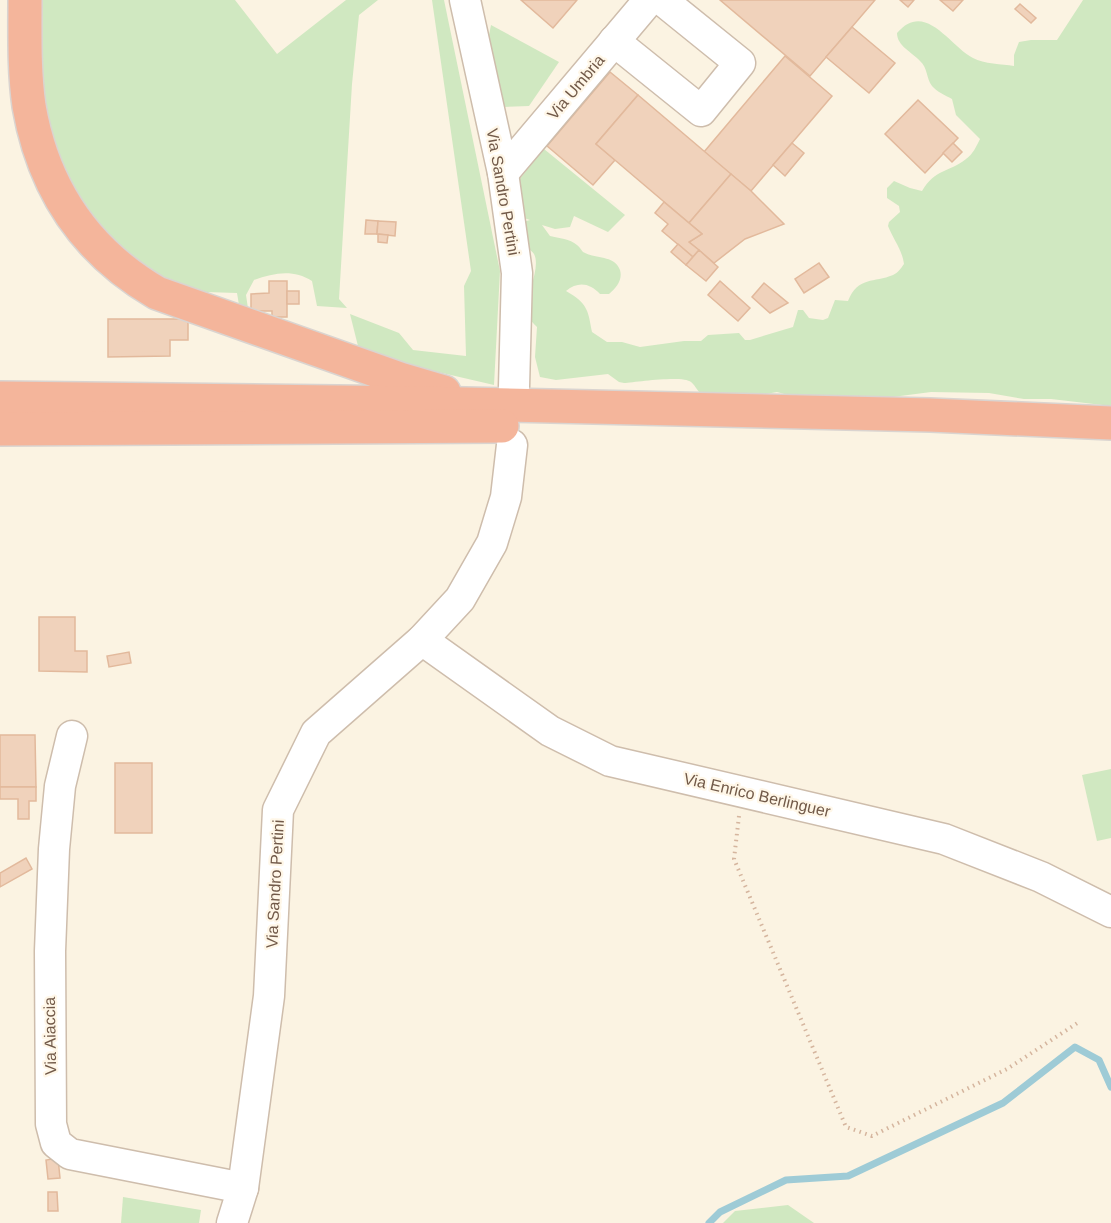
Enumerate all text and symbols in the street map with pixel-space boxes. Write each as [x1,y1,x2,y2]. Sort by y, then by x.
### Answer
street label: Via Umbria [544,51,608,123]
street label: Via Sandro Pertini [483,127,523,257]
street label: Via Enrico Berlinguer [682,770,833,820]
street label: Via Sandro Pertini [263,819,287,949]
street label: Via Aiaccia [41,997,59,1075]

